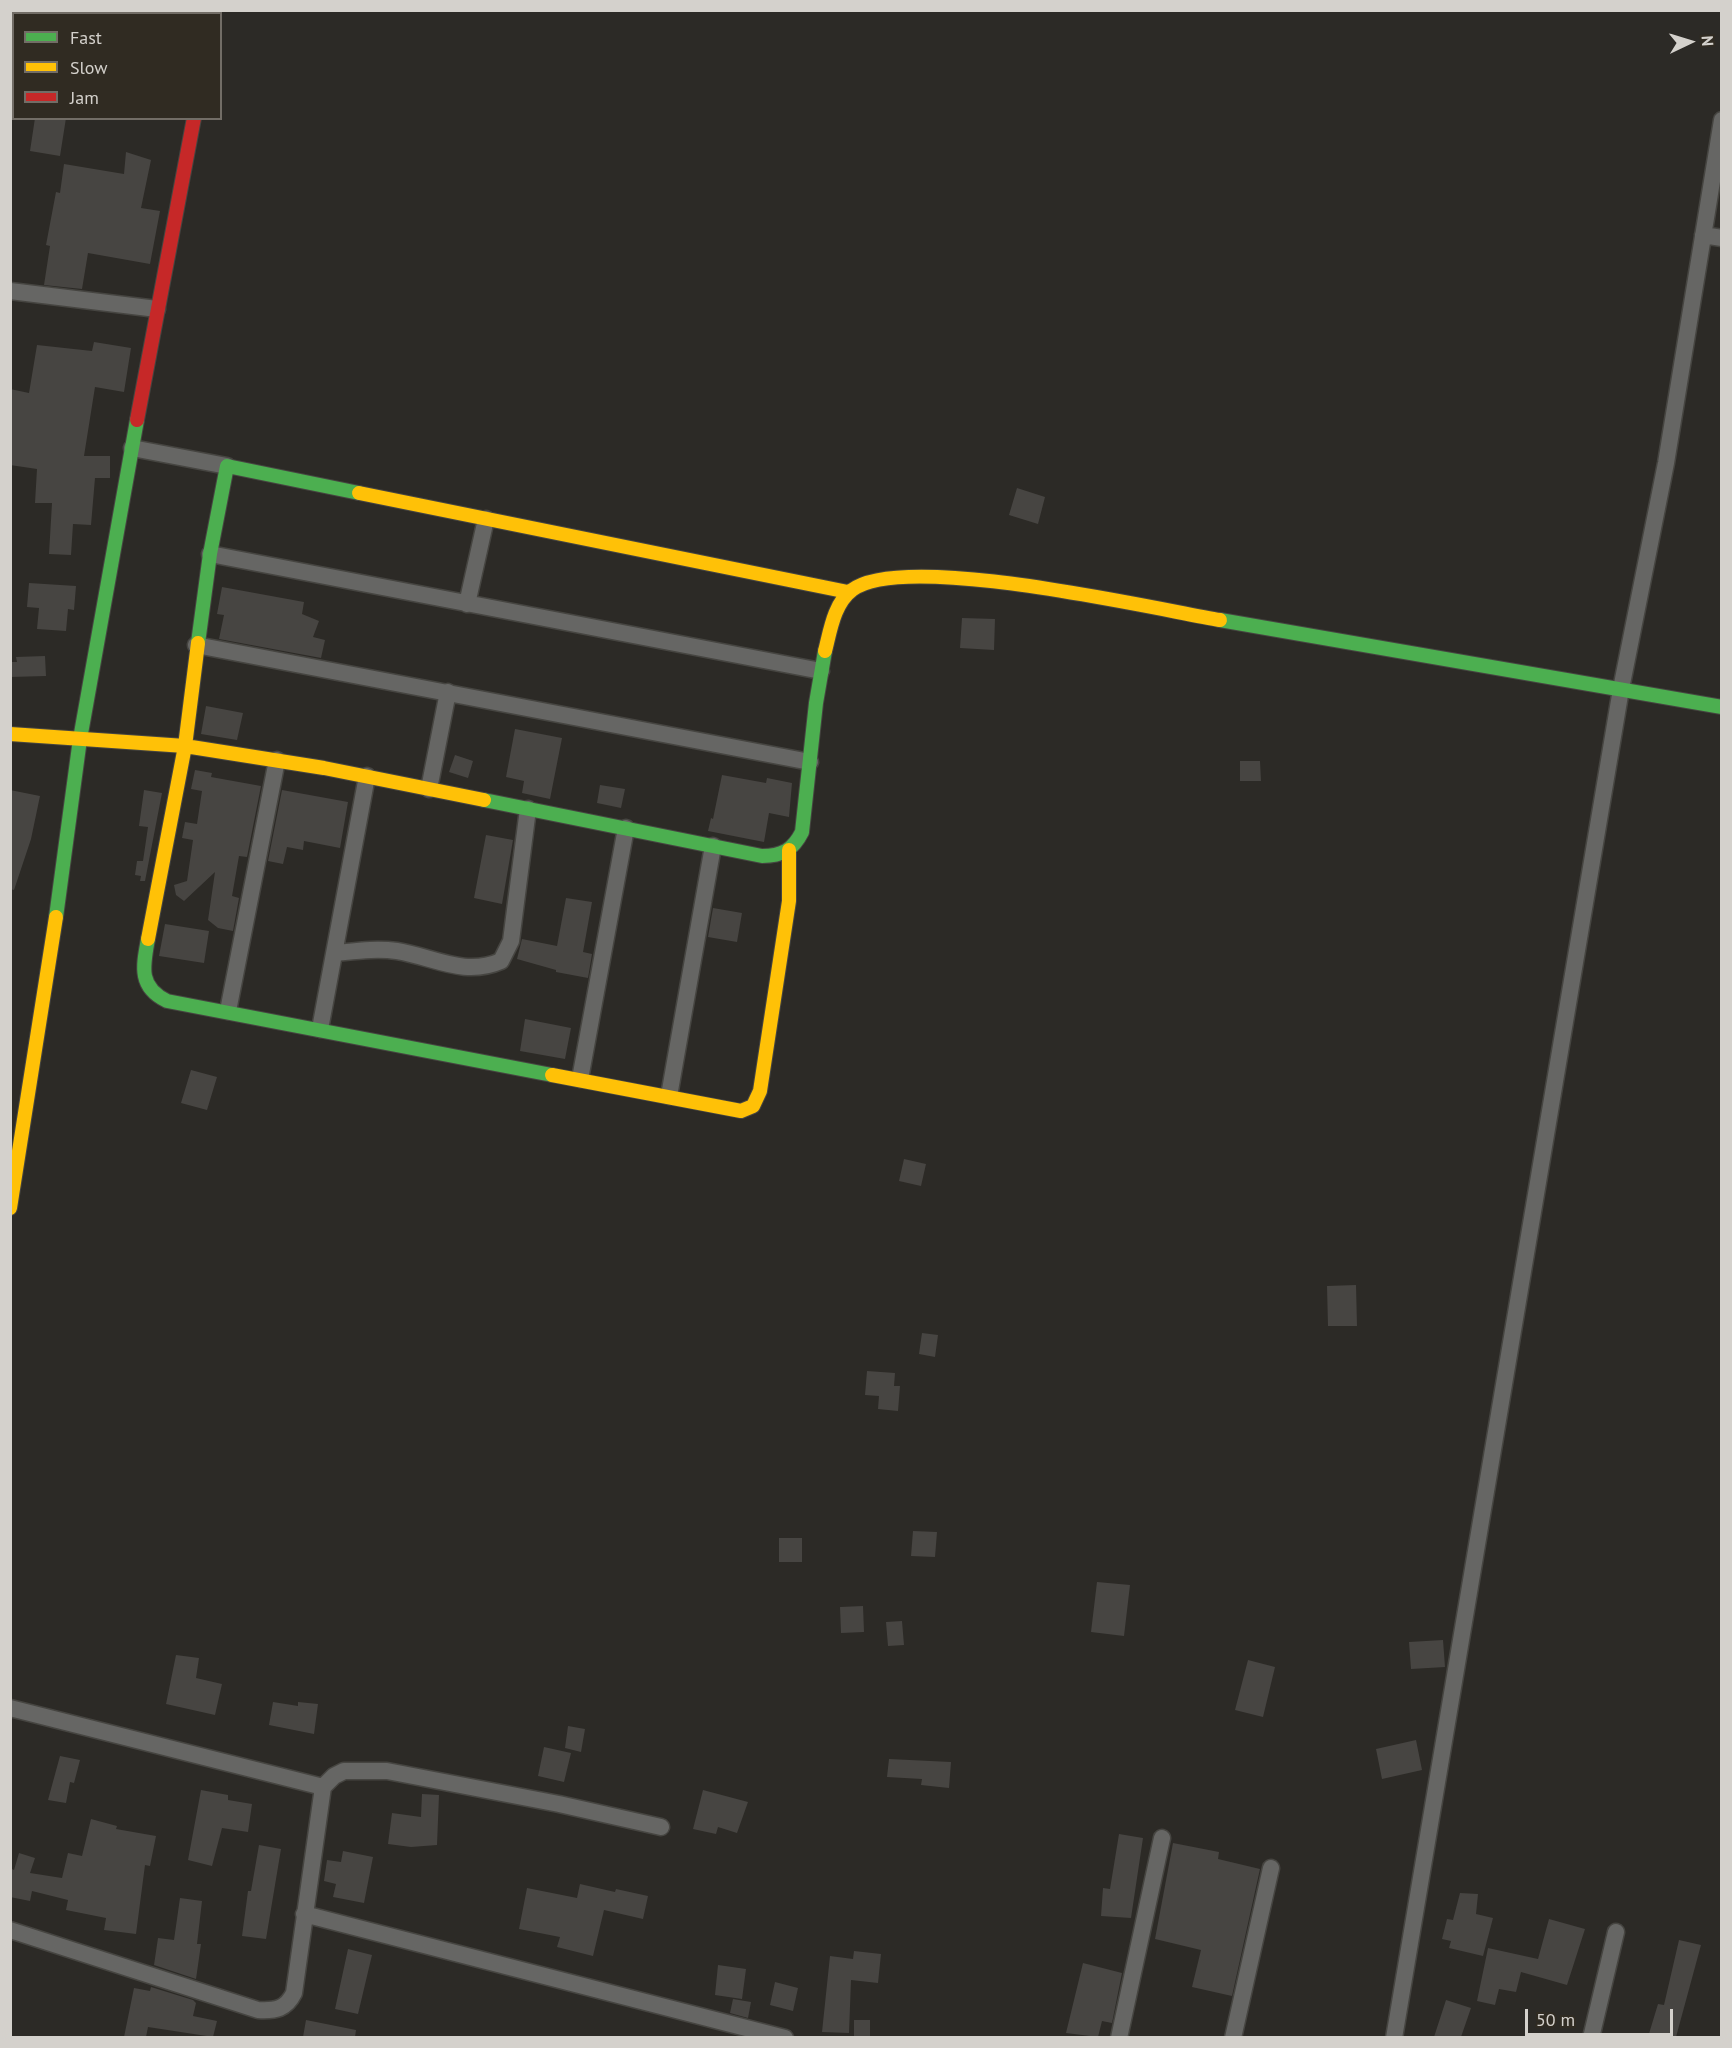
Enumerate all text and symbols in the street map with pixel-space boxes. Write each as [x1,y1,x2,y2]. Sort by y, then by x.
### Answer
legend [12,12,222,120]
north arrow [1660,12,1720,72]
text: Fast [70,26,102,49]
text: N [1698,35,1718,47]
text: Slow [70,56,108,79]
text: Jam [70,86,99,109]
scale bar [1528,1997,1676,2035]
text: 50 m [1536,2008,1575,2031]

